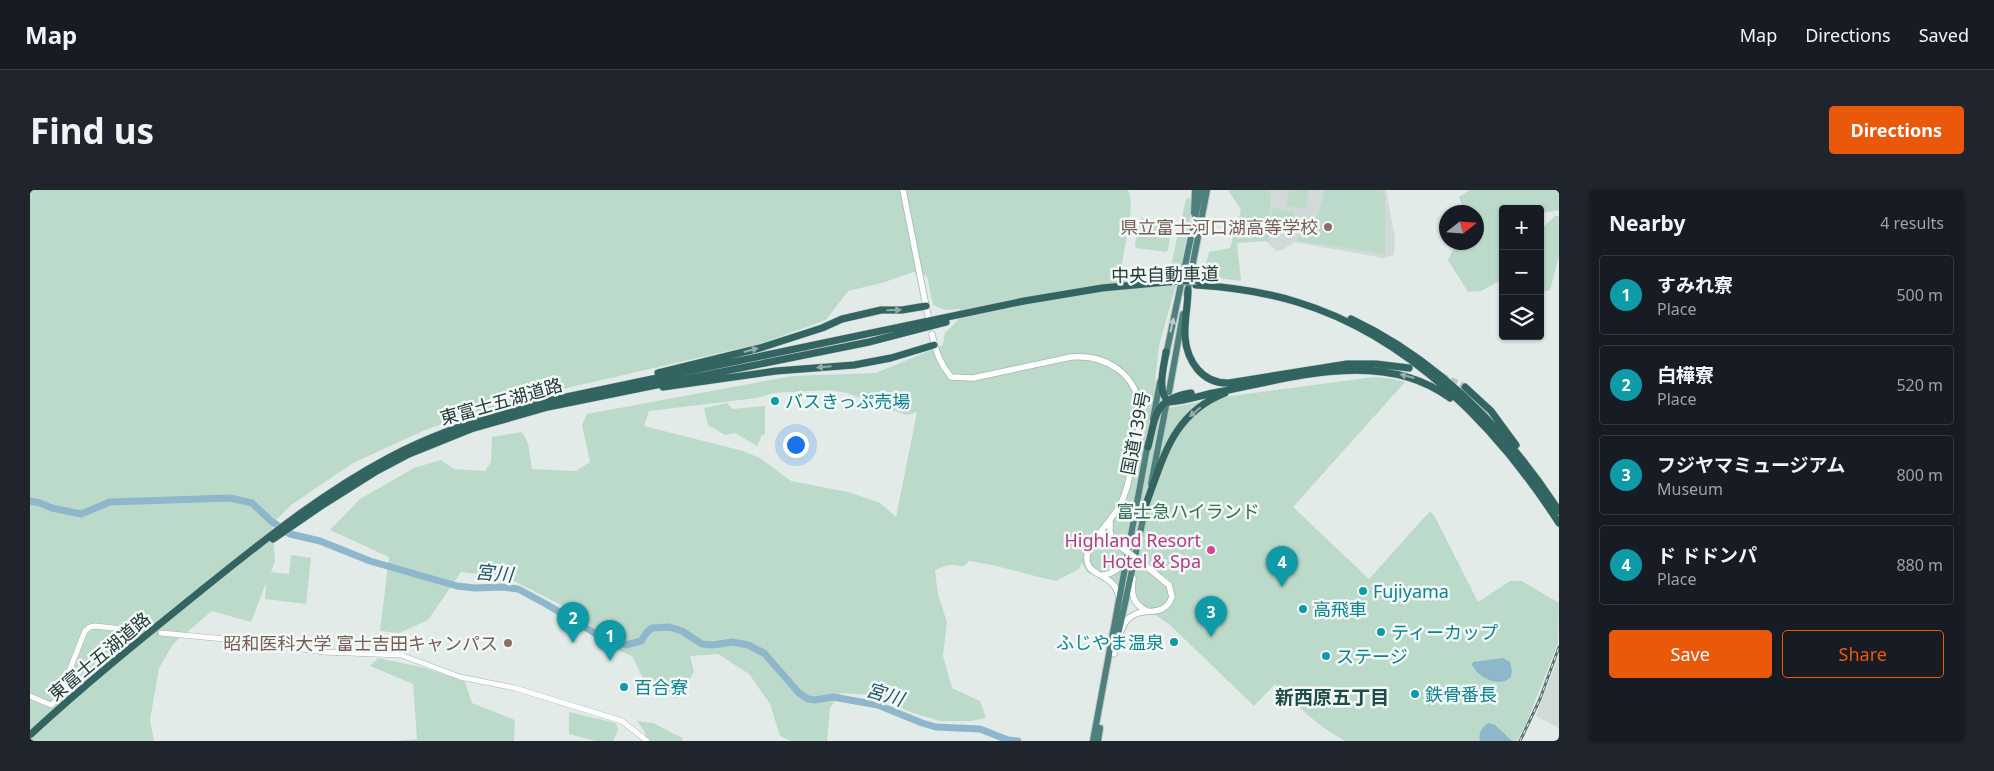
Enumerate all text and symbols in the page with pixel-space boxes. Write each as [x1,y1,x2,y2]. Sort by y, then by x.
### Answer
text: Map [25,18,77,51]
text: Map [1740,23,1777,47]
text: Directions [1805,23,1891,47]
text: Saved [1919,23,1969,47]
button: Directions [1829,106,1964,154]
text: Find us [30,107,154,154]
north arrow [1439,205,1484,250]
map controls [1499,205,1544,340]
button: + [1499,205,1544,250]
text: Nearby [1609,209,1685,237]
text: 4 results [1880,212,1944,234]
place label: 県立富士河口湖高等学校 [1120,215,1318,239]
marker: 県立富士河口湖高等学校 [1322,221,1334,233]
button: − [1499,250,1544,295]
street label: 中央自動車道 [1111,261,1219,287]
text: すみれ寮 [1657,272,1733,298]
text: 1 [1621,284,1631,306]
text: 500 m [1896,284,1943,306]
button: layers [1499,295,1544,340]
text: Place [1657,298,1697,320]
one-way arrow [887,306,903,314]
one-way arrow [1168,318,1176,333]
one-way arrow [744,346,759,354]
text: 白樺寮 [1657,362,1714,388]
one-way arrow [815,363,831,371]
street label: 東富士五湖道路 [437,372,565,430]
one-way arrow [1400,372,1415,380]
text: 2 [1621,374,1631,396]
text: 520 m [1896,374,1943,396]
text: Place [1657,388,1697,410]
place label: バスきっぷ売場 [785,389,910,413]
street label: 国道139号 [1115,389,1155,477]
marker: バスきっぷ売場 [769,395,781,407]
one-way arrow [1188,407,1201,418]
your location [783,432,809,458]
text: フジヤマミュージアム [1657,452,1845,478]
text: 3 [1621,464,1631,486]
text: 800 m [1896,464,1943,486]
text: Museum [1657,478,1723,500]
park label: 富士急ハイランド [1116,499,1260,523]
place label: Highland Resort Hotel & Spa [1064,528,1201,573]
text: ド ドドンパ [1657,542,1757,568]
marker: Highland Resort Hotel & Spa [1205,544,1217,556]
pin: 4 [1266,546,1298,587]
text: 4 [1621,554,1631,576]
text: 880 m [1896,554,1943,576]
water label: 宮川 [474,558,516,588]
text: Place [1657,568,1697,590]
place label: Fujiyama [1373,579,1449,603]
marker: Fujiyama [1357,585,1369,597]
pin: 3 [1195,596,1227,637]
place label: 高飛車 [1313,597,1367,621]
pin: 2 [557,602,589,643]
marker: 高飛車 [1297,603,1309,615]
street label: 東富士五湖道路 [43,606,155,706]
pin: 1 [594,620,626,661]
place label: ティーカップ [1391,620,1498,644]
marker: ティーカップ [1375,626,1387,638]
place label: ふじやま温泉 [1056,630,1164,654]
button: Save [1609,630,1772,678]
button: Share [1782,630,1944,678]
place label: 昭和医科大学 富士吉田キャンパス [223,631,498,655]
marker: ふじやま温泉 [1168,636,1180,648]
marker: 昭和医科大学 富士吉田キャンパス [502,637,514,649]
place label: ステージ [1336,644,1408,668]
marker: ステージ [1320,650,1332,662]
place label: 百合寮 [634,675,688,699]
water label: 宮川 [863,676,909,713]
marker: 百合寮 [618,681,630,693]
place label: 鉄骨番長 [1425,682,1497,706]
district label: 新西原五丁目 [1275,684,1389,710]
marker: 鉄骨番長 [1409,688,1421,700]

